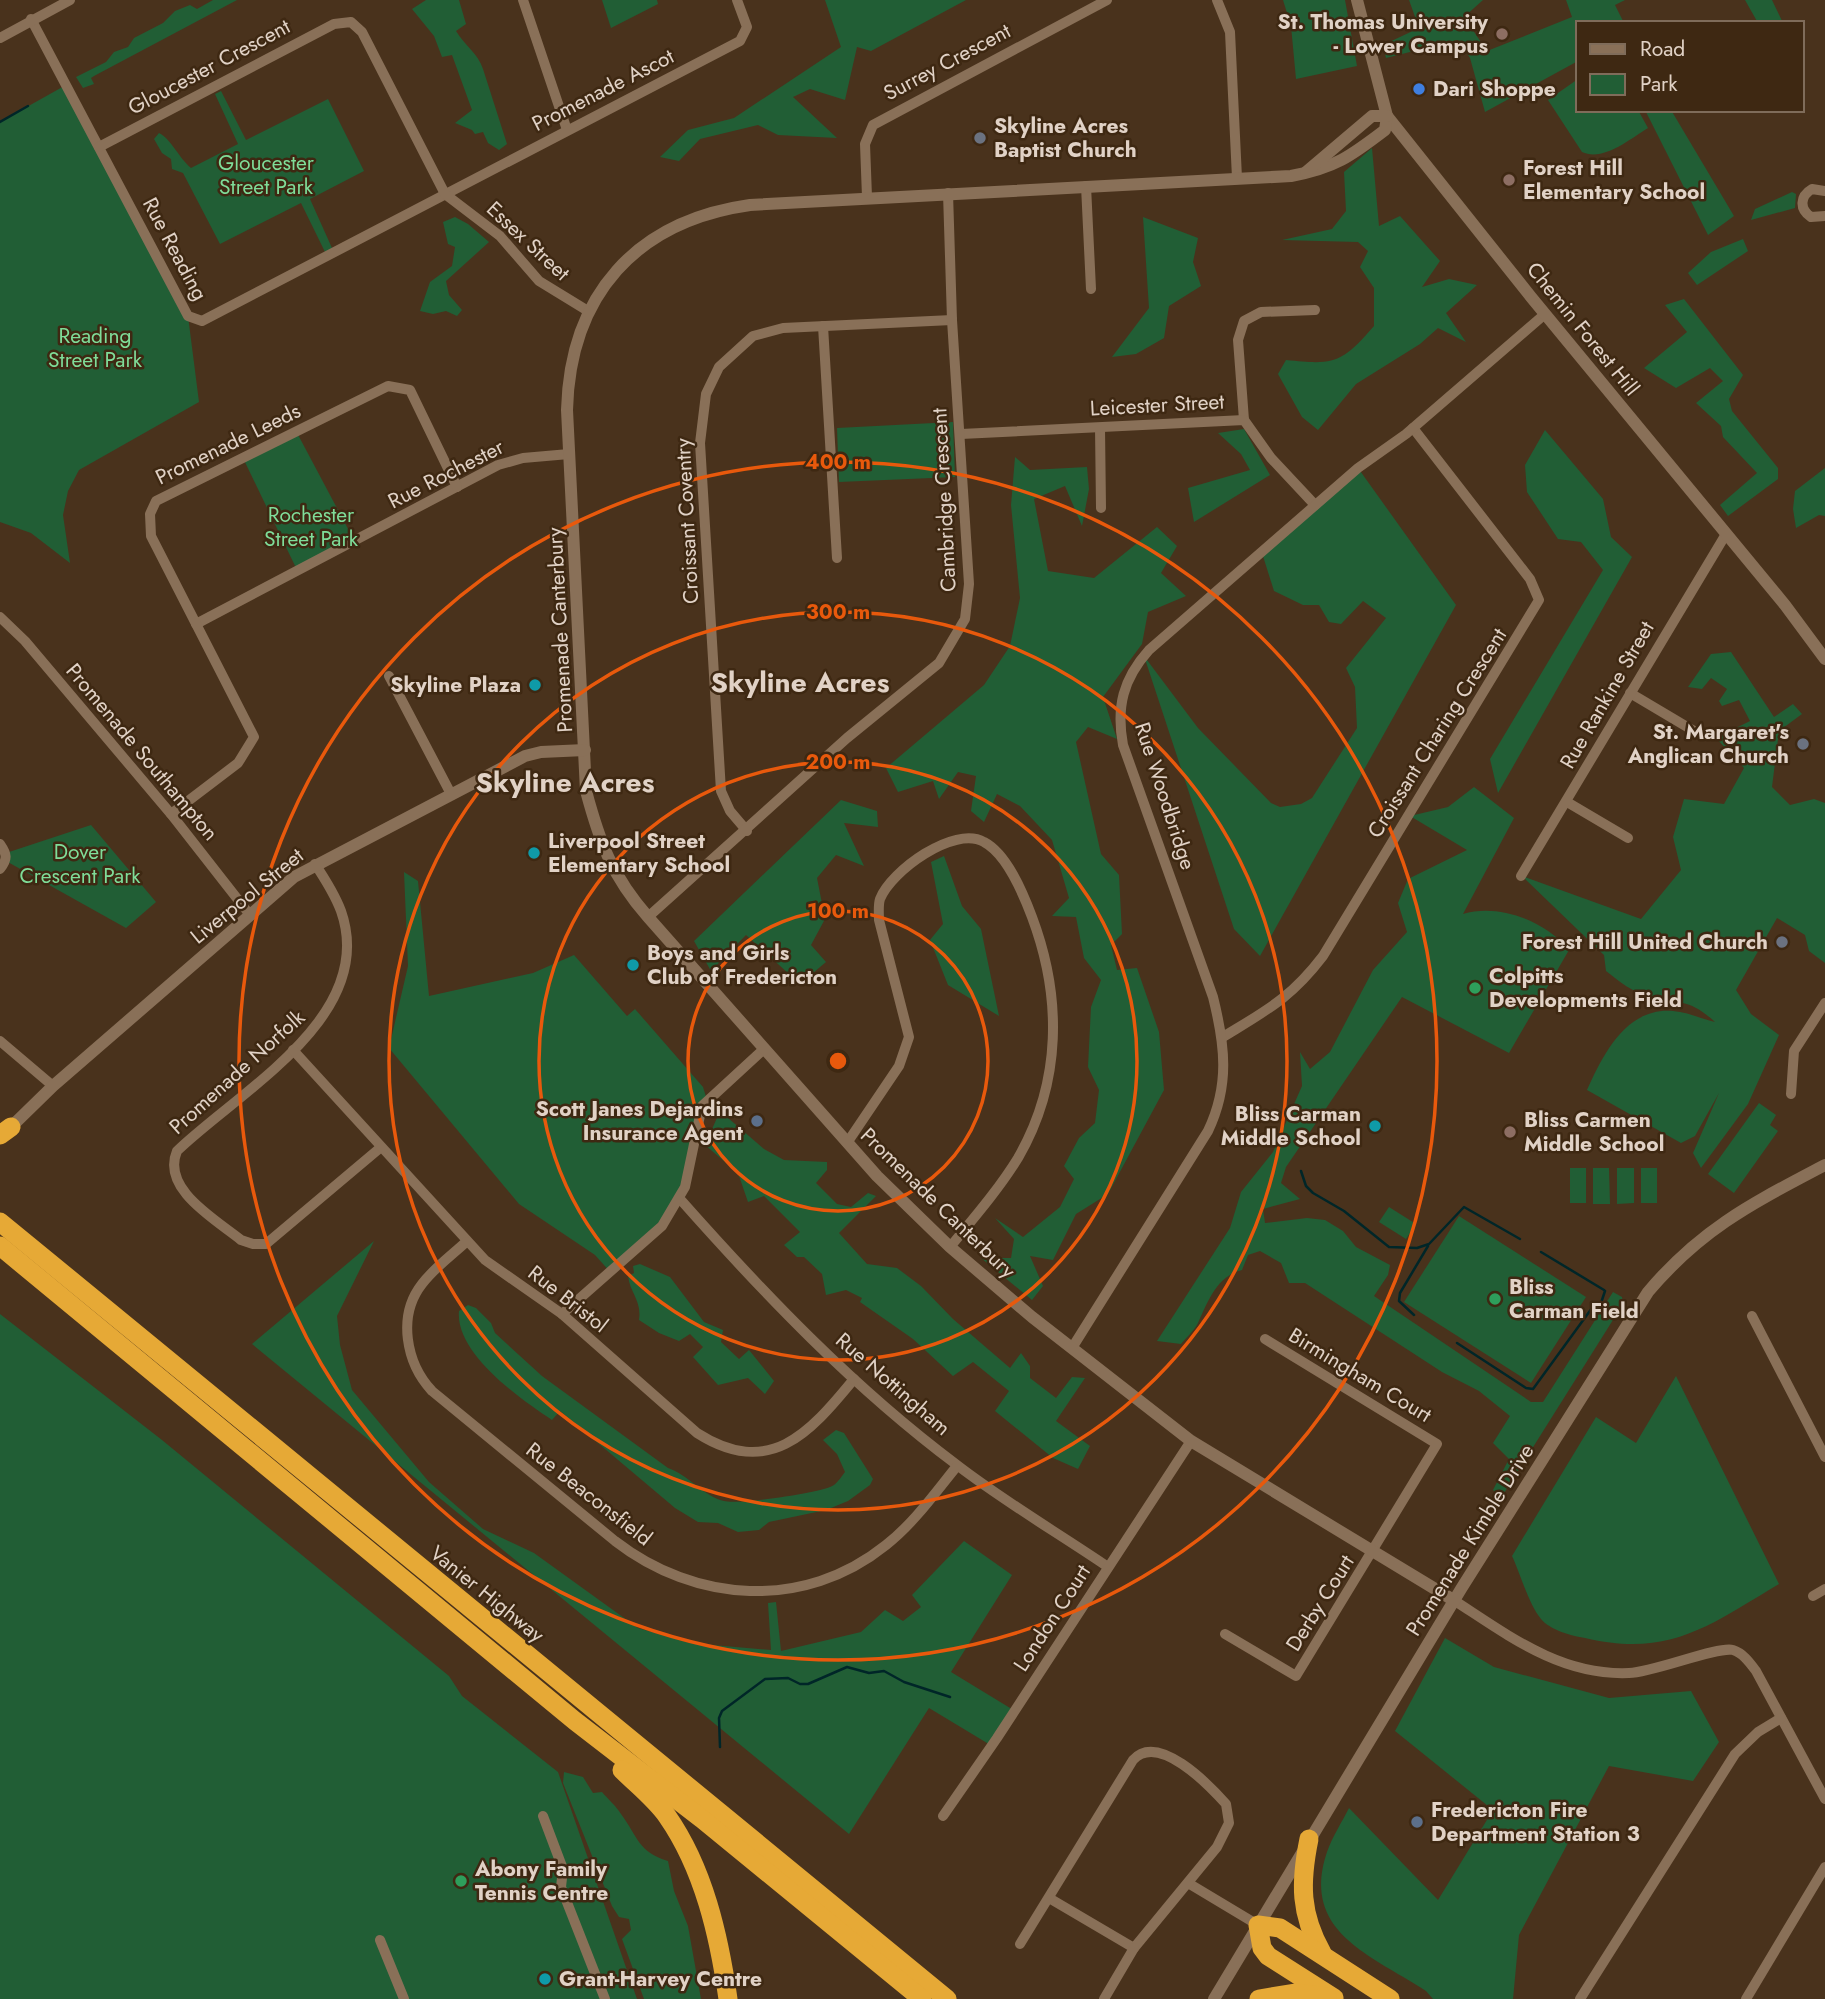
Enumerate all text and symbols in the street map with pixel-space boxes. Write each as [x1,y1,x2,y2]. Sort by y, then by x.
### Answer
place label: St. Thomas University - Lower Campus [1278,7,1489,61]
street label: Gloucester Crescent [123,12,295,122]
street label: Surrey Crescent [878,16,1016,108]
legend [1576,21,1804,112]
marker: St. Thomas University - Lower Campus [1494,26,1510,42]
text: Road [1640,34,1685,64]
street label: Promenade Ascot [527,41,679,139]
text: Park [1640,69,1678,99]
place label: Dari Shoppe [1433,74,1556,104]
marker: Dari Shoppe [1411,81,1427,97]
place label: Skyline Acres Baptist Church [994,111,1137,165]
marker: Skyline Acres Baptist Church [972,130,988,146]
park label: Gloucester Street Park [218,148,315,202]
place label: Forest Hill Elementary School [1523,153,1705,207]
marker: Forest Hill Elementary School [1501,172,1517,188]
street label: Rue Reading [135,192,215,306]
street label: Essex Street [480,194,576,288]
street label: Chemin Forest Hill [1520,256,1646,402]
park label: Reading Street Park [48,321,143,375]
street label: Leicester Street [1089,387,1225,423]
street label: Promenade Leeds [150,396,306,492]
street label: Cambridge Crescent [924,407,964,593]
street label: Rue Rochester [383,432,510,516]
street label: Croissant Coventry [668,437,706,605]
text: 400 m [805,447,871,477]
park label: Rochester Street Park [264,500,359,554]
street label: Promenade Canterbury [540,526,580,733]
text: 300 m [806,597,870,627]
street label: Rue Rankine Street [1553,616,1661,774]
street label: Croissant Charing Crescent [1360,622,1514,844]
street label: Promenade Southampton [59,657,225,847]
district label: Skyline Acres [711,662,890,703]
place label: Skyline Plaza [390,670,521,700]
marker: Skyline Plaza [527,677,543,693]
place label: St. Margaret's Anglican Church [1627,717,1789,771]
street label: Rue Woodbridge [1127,718,1203,874]
marker: St. Margaret's Anglican Church [1795,736,1811,752]
text: 200 m [805,747,871,777]
district label: Skyline Acres [476,762,655,803]
place label: Liverpool Street Elementary School [548,826,730,880]
park label: Dover Crescent Park [19,837,141,891]
street label: Liverpool Street [184,841,310,951]
marker: Liverpool Street Elementary School [526,845,542,861]
text: 100 m [807,896,869,926]
place label: Forest Hill United Church [1522,927,1768,957]
marker: Forest Hill United Church [1774,934,1790,950]
place label: Boys and Girls Club of Fredericton [647,938,837,992]
marker: Boys and Girls Club of Fredericton [625,957,641,973]
place label: Colpitts Developments Field [1489,961,1682,1015]
marker: Colpitts Developments Field [1467,980,1483,996]
street label: Promenade Norfolk [163,1002,312,1141]
centre of rings [826,1049,850,1073]
place label: Scott Janes Dejardins Insurance Agent [536,1094,743,1148]
place label: Bliss Carman Middle School [1221,1099,1361,1153]
place label: Bliss Carmen Middle School [1524,1105,1664,1159]
marker: Scott Janes Dejardins Insurance Agent [749,1113,765,1129]
marker: Bliss Carman Middle School [1367,1118,1383,1134]
street label: Promenade Canterbury [854,1121,1023,1286]
marker: Bliss Carmen Middle School [1502,1124,1518,1140]
street label: Rue Bristol [522,1258,614,1340]
place label: Bliss Carman Field [1509,1272,1639,1326]
marker: Bliss Carman Field [1487,1291,1503,1307]
street label: Birmingham Court [1283,1320,1437,1430]
street label: Rue Nottingham [829,1326,957,1442]
street label: Rue Beaconsfield [520,1435,658,1553]
street label: Promenade Kimble Drive [1399,1438,1541,1642]
street label: Vanier Highway [423,1538,551,1650]
street label: Derby Court [1278,1549,1362,1657]
street label: London Court [1006,1559,1098,1677]
place label: Fredericton Fire Department Station 3 [1431,1795,1640,1849]
marker: Fredericton Fire Department Station 3 [1409,1814,1425,1830]
place label: Abony Family Tennis Centre [474,1854,608,1908]
marker: Abony Family Tennis Centre [453,1873,469,1889]
place label: Grant-Harvey Centre [559,1964,762,1994]
marker: Grant-Harvey Centre [537,1971,553,1987]

